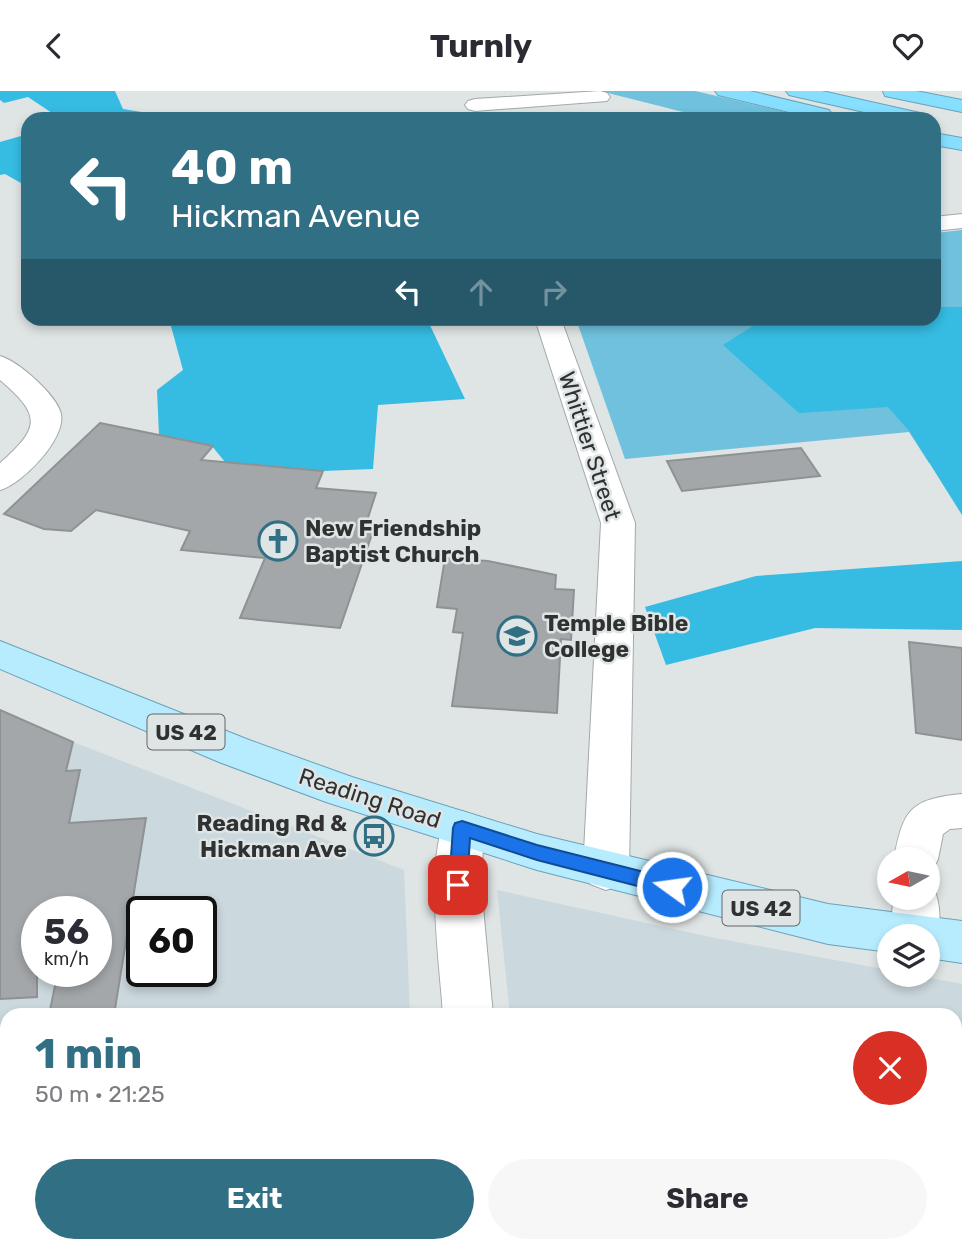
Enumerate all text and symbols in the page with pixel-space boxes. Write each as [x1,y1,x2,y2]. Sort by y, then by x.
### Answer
icon: back [35,27,73,65]
text: Turnly [430,27,532,65]
icon: heart [889,27,927,65]
text: 40 m [171,138,293,196]
icon: left [56,140,147,231]
text: Hickman Avenue [171,197,420,235]
icon: left [389,273,427,311]
icon: ahead [462,273,500,311]
icon: right [535,273,573,311]
street label: Whittier Street [553,368,627,524]
place label: New Friendship Baptist Church [305,514,481,568]
church icon: New Friendship Baptist Church [257,520,299,562]
place label: Temple Bible College [544,609,688,663]
school or university icon: Temple Bible College [496,615,538,657]
road number: US 42 [148,715,224,749]
street label: Reading Road [296,762,444,834]
place label: Reading Rd & Hickman Ave [196,809,347,863]
bus stop icon: Reading Rd & Hickman Ave [353,815,395,857]
north arrow [877,847,940,910]
map controls [877,847,940,987]
position arrow [635,850,709,924]
pin [428,855,488,915]
icon: arrive [439,866,477,904]
road number: US 42 [722,891,800,925]
speed limit sign: 60 [126,896,217,987]
text: 56 [44,911,89,953]
button: layers [877,924,940,987]
text: km/h [44,948,89,970]
text: 1 min [35,1029,142,1079]
button: close [853,1031,927,1105]
text: 50 m · 21:25 [35,1080,165,1108]
button: Exit [35,1159,474,1239]
button: Share [488,1159,927,1239]

